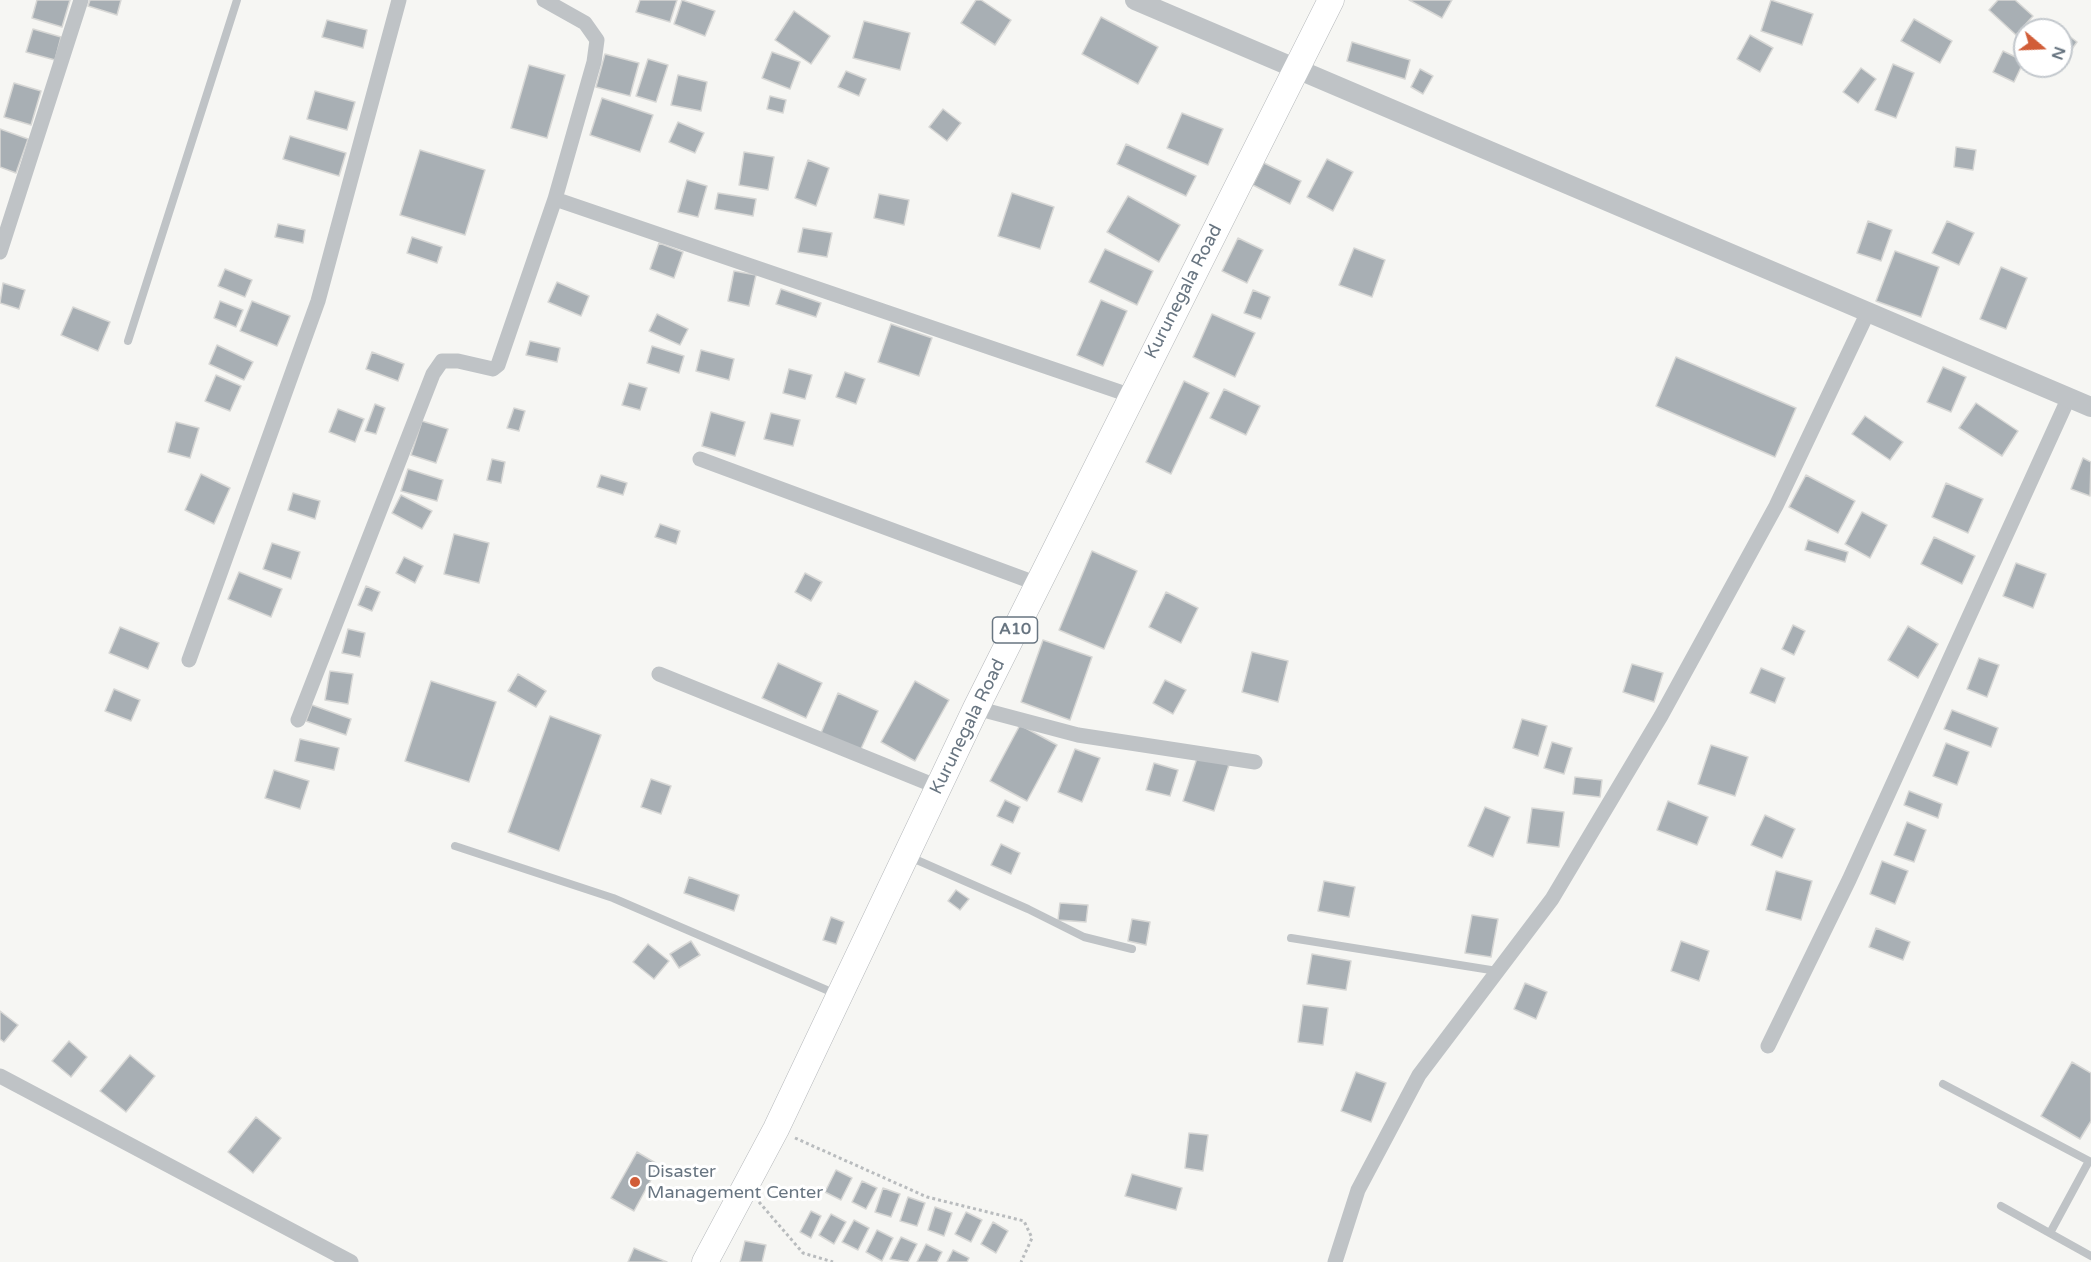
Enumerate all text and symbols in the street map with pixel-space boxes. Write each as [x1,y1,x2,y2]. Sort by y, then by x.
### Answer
north arrow [2013,18,2073,78]
text: N [2047,44,2070,63]
street label: Kurunegala Road [1141,221,1227,363]
road number: A10 [992,617,1038,643]
street label: Kurunegala Road [926,656,1010,798]
place label: Disaster Management Center [647,1161,823,1204]
marker: Disaster Management Center [628,1175,642,1189]

